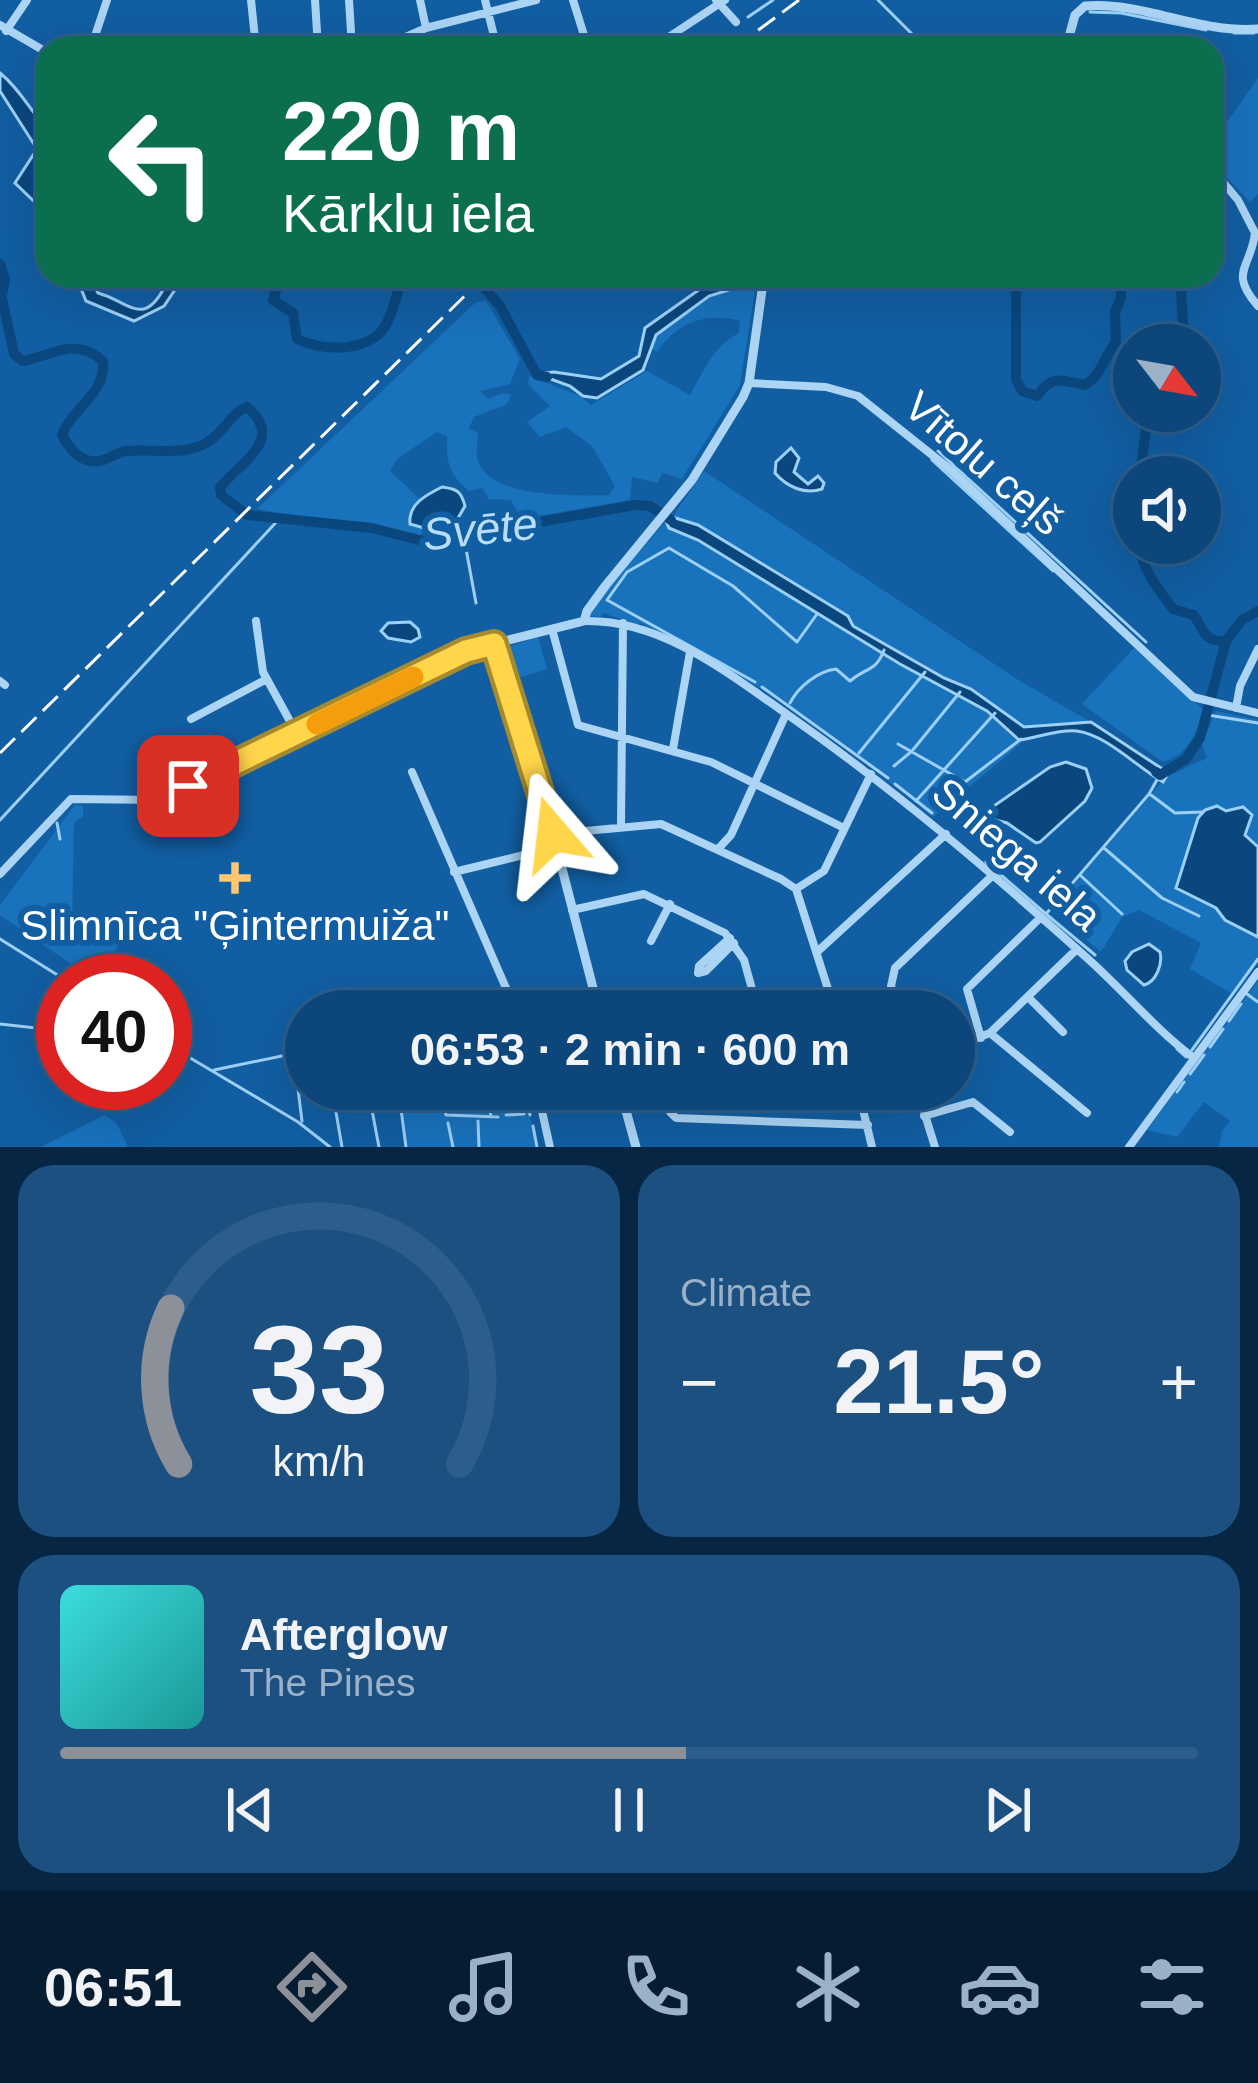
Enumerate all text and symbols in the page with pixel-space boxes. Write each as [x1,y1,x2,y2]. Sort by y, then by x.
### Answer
icon: left [84,84,240,240]
text: 220 m [282,84,520,178]
text: Kārklu iela [282,183,534,243]
north arrow [1113,324,1221,432]
map controls [1113,324,1221,564]
street label: Vītolu ceļš [895,382,1073,544]
button: sound [1113,456,1221,564]
water label: Svēte [420,498,540,560]
pin [137,735,239,837]
icon: arrive [155,753,221,819]
street label: Sniega iela [923,768,1111,940]
position arrow [490,771,616,897]
marker: Slimnīca "Ģintermuiža" [219,862,251,894]
place label: Slimnīca "Ģintermuiža" [21,902,449,949]
speed limit sign: 40 [36,954,192,1110]
text: 06:53 · 2 min · 600 m [410,1024,850,1075]
text: Climate [680,1271,812,1314]
text: 33 [250,1300,388,1439]
text: 21.5° [833,1332,1045,1432]
text: − [680,1345,719,1419]
text: + [1159,1345,1198,1419]
text: km/h [273,1437,365,1485]
text: Afterglow [240,1609,448,1660]
text: The Pines [240,1661,416,1704]
icon: previous [217,1777,283,1843]
icon: pause [596,1777,662,1843]
icon: next [975,1777,1041,1843]
icon: directions [270,1945,354,2029]
icon: music [442,1945,526,2029]
icon: phone [614,1945,698,2029]
icon: climate [786,1945,870,2029]
icon: car [958,1945,1042,2029]
icon: filters [1130,1945,1214,2029]
text: 06:51 [44,1957,182,2017]

